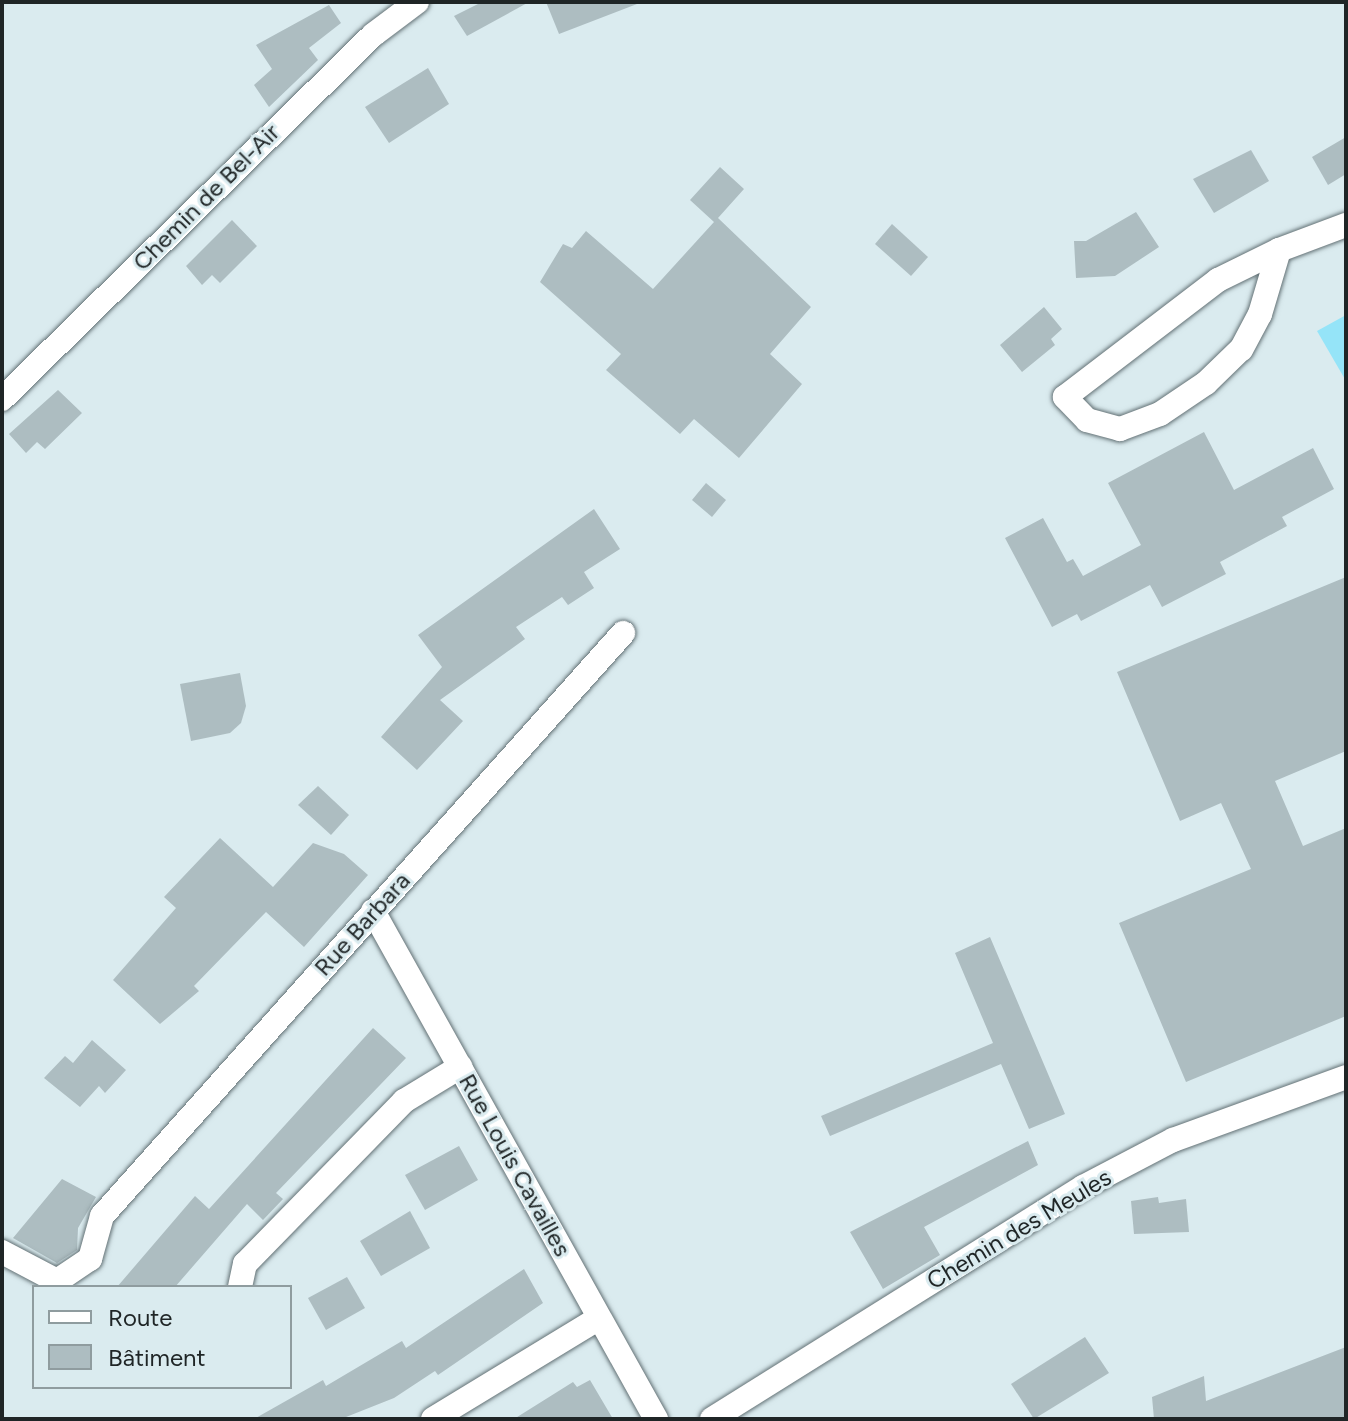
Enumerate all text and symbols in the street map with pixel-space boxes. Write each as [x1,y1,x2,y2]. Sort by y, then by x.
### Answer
street label: Chemin de Bel-Air [127,118,285,276]
street label: Rue Barbara [308,866,416,982]
street label: Rue Louis Cavailles [453,1069,577,1261]
street label: Chemin des Meules [922,1163,1116,1295]
legend [32,1285,292,1389]
text: Route [108,1303,172,1332]
text: Bâtiment [108,1343,206,1372]

